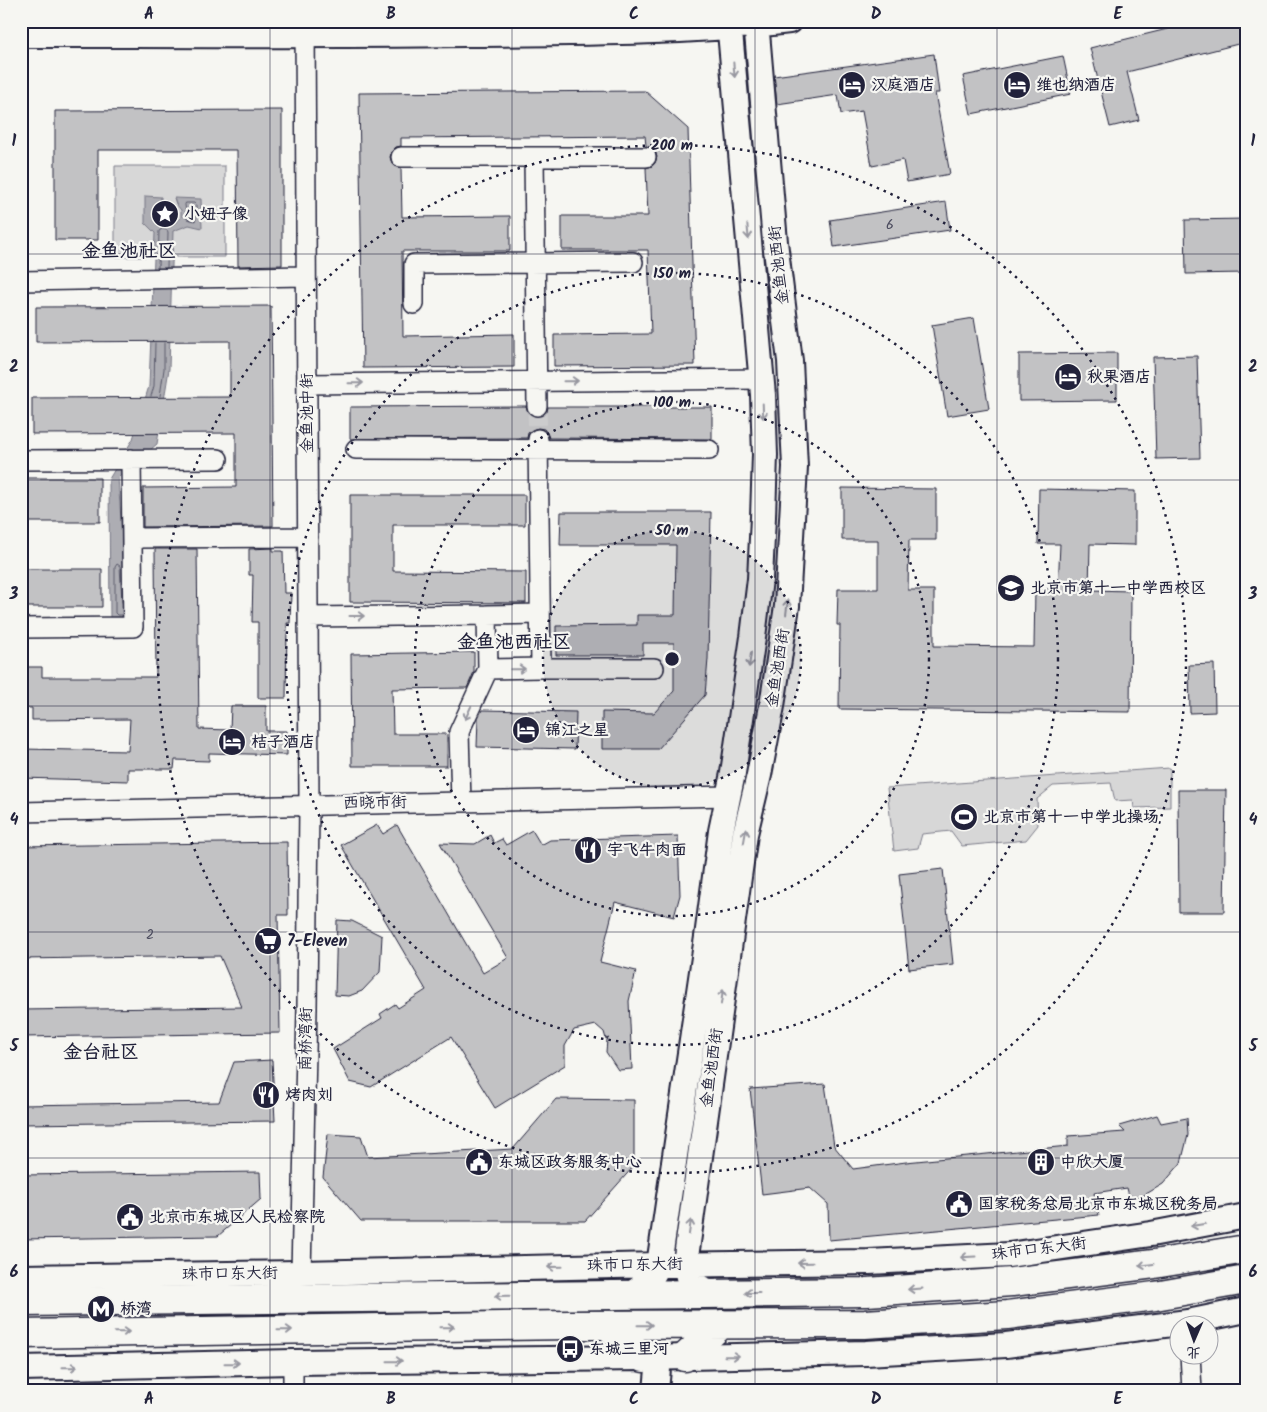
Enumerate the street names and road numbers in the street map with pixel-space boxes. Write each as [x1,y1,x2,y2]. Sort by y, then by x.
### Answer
street label: 金鱼池西街 [762,224,796,306]
street label: 金鱼池中街 [295,373,320,453]
street label: 金鱼池西街 [759,627,797,709]
street label: 西晓市街 [343,790,407,816]
street label: 南桥湾街 [293,1007,319,1071]
street label: 金鱼池西街 [694,1027,730,1109]
street label: 珠市口东大街 [990,1231,1088,1267]
street label: 珠市口东大街 [587,1252,683,1278]
street label: 珠市口东大街 [182,1261,278,1287]

